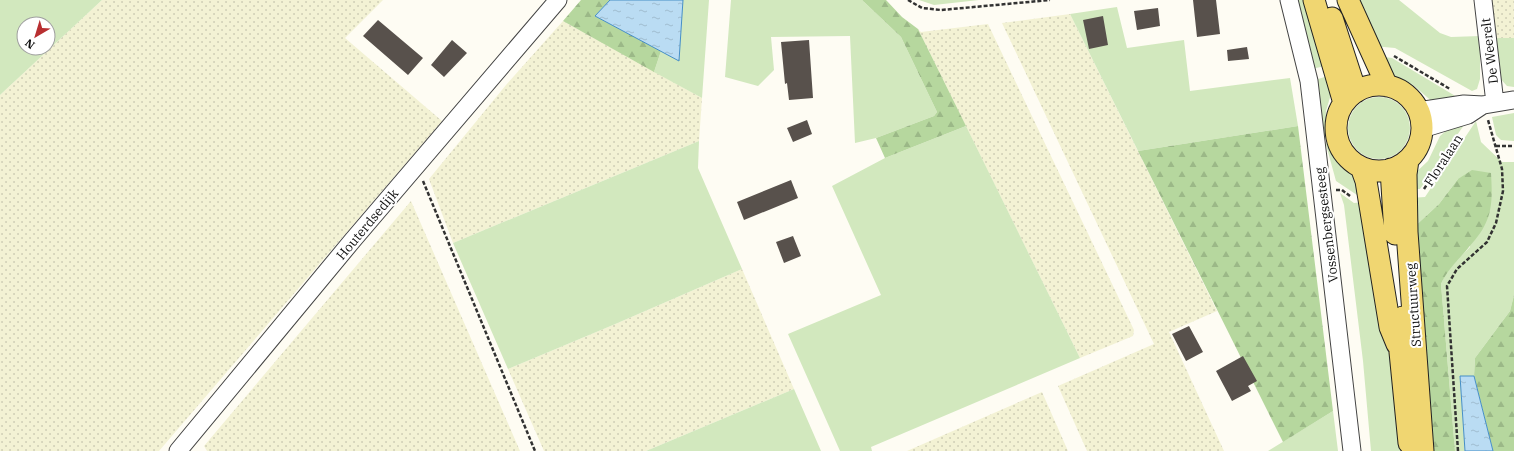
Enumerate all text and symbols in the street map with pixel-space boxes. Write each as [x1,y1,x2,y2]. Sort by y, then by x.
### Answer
north arrow [16,16,56,56]
street label: De Weerelt [1477,17,1502,85]
text: N [22,36,38,52]
street label: Floralaan [1420,131,1467,189]
street label: Vossenbergsesteeg [1311,166,1342,284]
street label: Houterdsedijk [333,185,402,263]
street label: Structuurweg [1402,263,1425,347]

